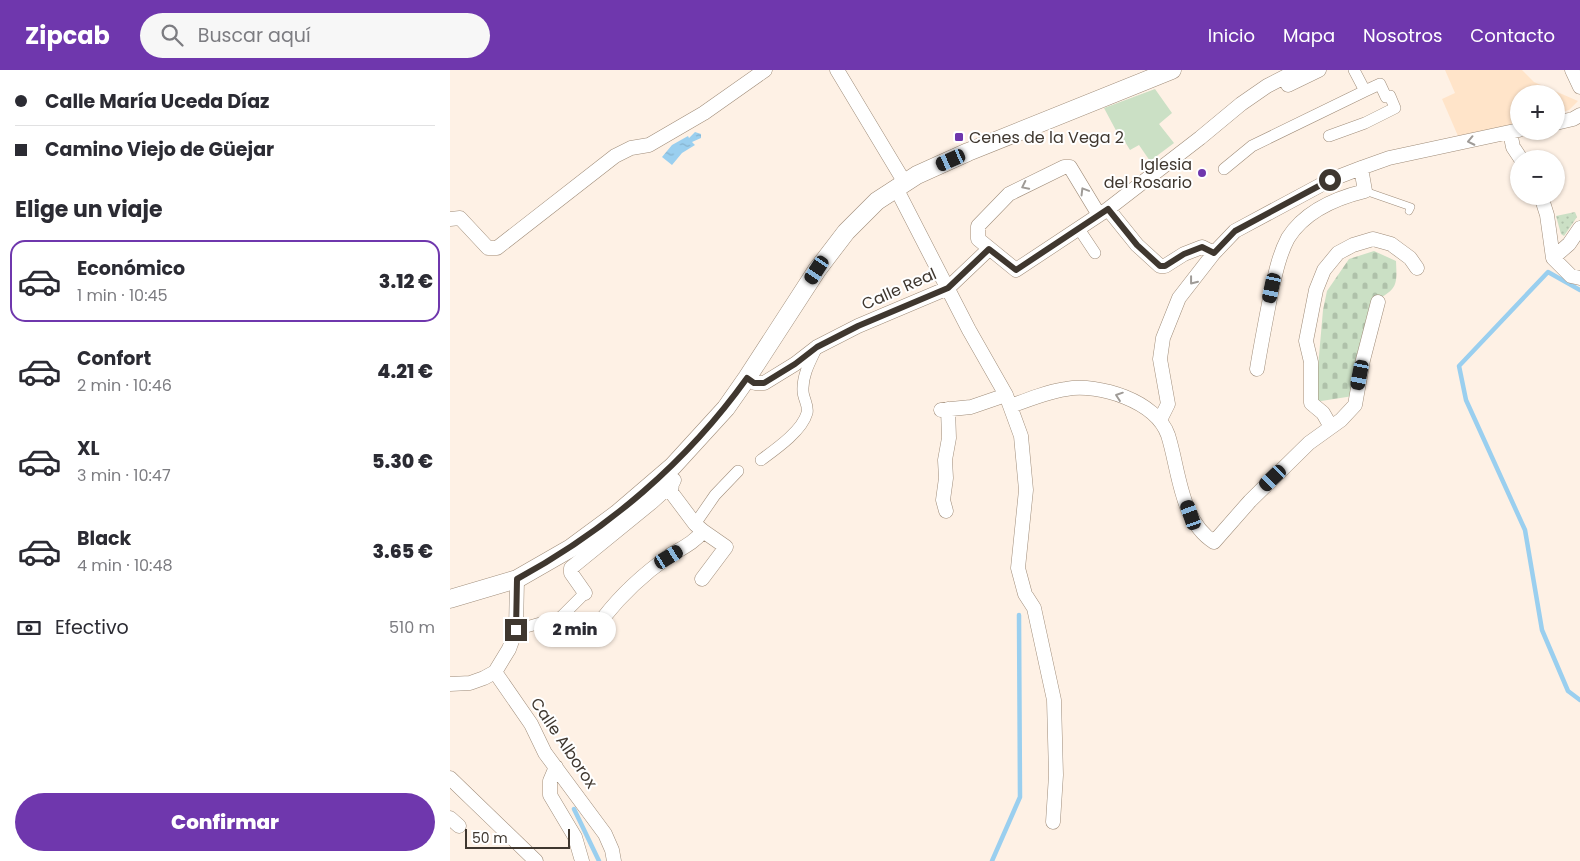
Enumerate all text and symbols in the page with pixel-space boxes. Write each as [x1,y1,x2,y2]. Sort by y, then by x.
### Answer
search box [140,13,490,58]
text: Zipcab [25,19,110,52]
icon: search [158,21,186,49]
text: Buscar aquí [198,22,311,49]
text: Inicio [1208,23,1255,48]
text: Mapa [1283,23,1335,48]
text: Nosotros [1363,23,1442,48]
text: Contacto [1470,23,1555,48]
map controls [1510,85,1565,205]
button: + [1510,85,1565,140]
text: Calle María Uceda Díaz [45,88,270,115]
place label: Cenes de la Vega 2 [969,126,1124,149]
marker: Cenes de la Vega 2 [953,131,965,143]
one-way arrow [1467,135,1476,145]
text: Camino Viejo de Güejar [45,136,274,163]
car [934,147,967,173]
button: − [1510,150,1565,205]
place label: Iglesia del Rosario [1104,153,1192,194]
marker: Iglesia del Rosario [1196,167,1208,179]
route start [1319,169,1341,191]
one-way arrow [1021,180,1030,190]
one-way arrow [1080,188,1090,197]
text: Elige un viaje [15,194,163,225]
car [802,253,831,287]
text: Económico [77,255,185,282]
icon: car [17,259,62,304]
street label: Calle Real [858,262,940,316]
text: 3.12 € [379,268,433,295]
car [1261,272,1282,304]
one-way arrow [1190,275,1198,284]
text: 1 min · 10:45 [77,284,168,307]
text: Confort [77,345,151,372]
icon: car [17,349,62,394]
text: 4.21 € [377,358,433,385]
car [1349,359,1370,391]
text: 2 min · 10:46 [77,374,172,397]
one-way arrow [1115,391,1124,401]
text: XL [77,435,100,462]
icon: car [17,439,62,484]
text: 5.30 € [372,448,433,475]
car [1257,462,1289,494]
text: 3 min · 10:47 [77,464,171,487]
car [1179,498,1202,532]
text: Black [77,525,131,552]
icon: car [17,529,62,574]
text: 3.65 € [372,538,433,565]
car [652,543,685,571]
text: 4 min · 10:48 [77,554,173,577]
callout: 2 min [534,612,616,648]
icon: cash [15,614,43,642]
text: Efectivo [55,614,129,641]
text: 510 m [389,616,435,639]
text: 2 min [552,618,598,641]
route end [505,619,527,641]
street label: Calle Alborox [525,693,603,793]
button: Confirmar [15,793,435,851]
scale bar [465,826,570,849]
text: 50 m [472,828,508,848]

